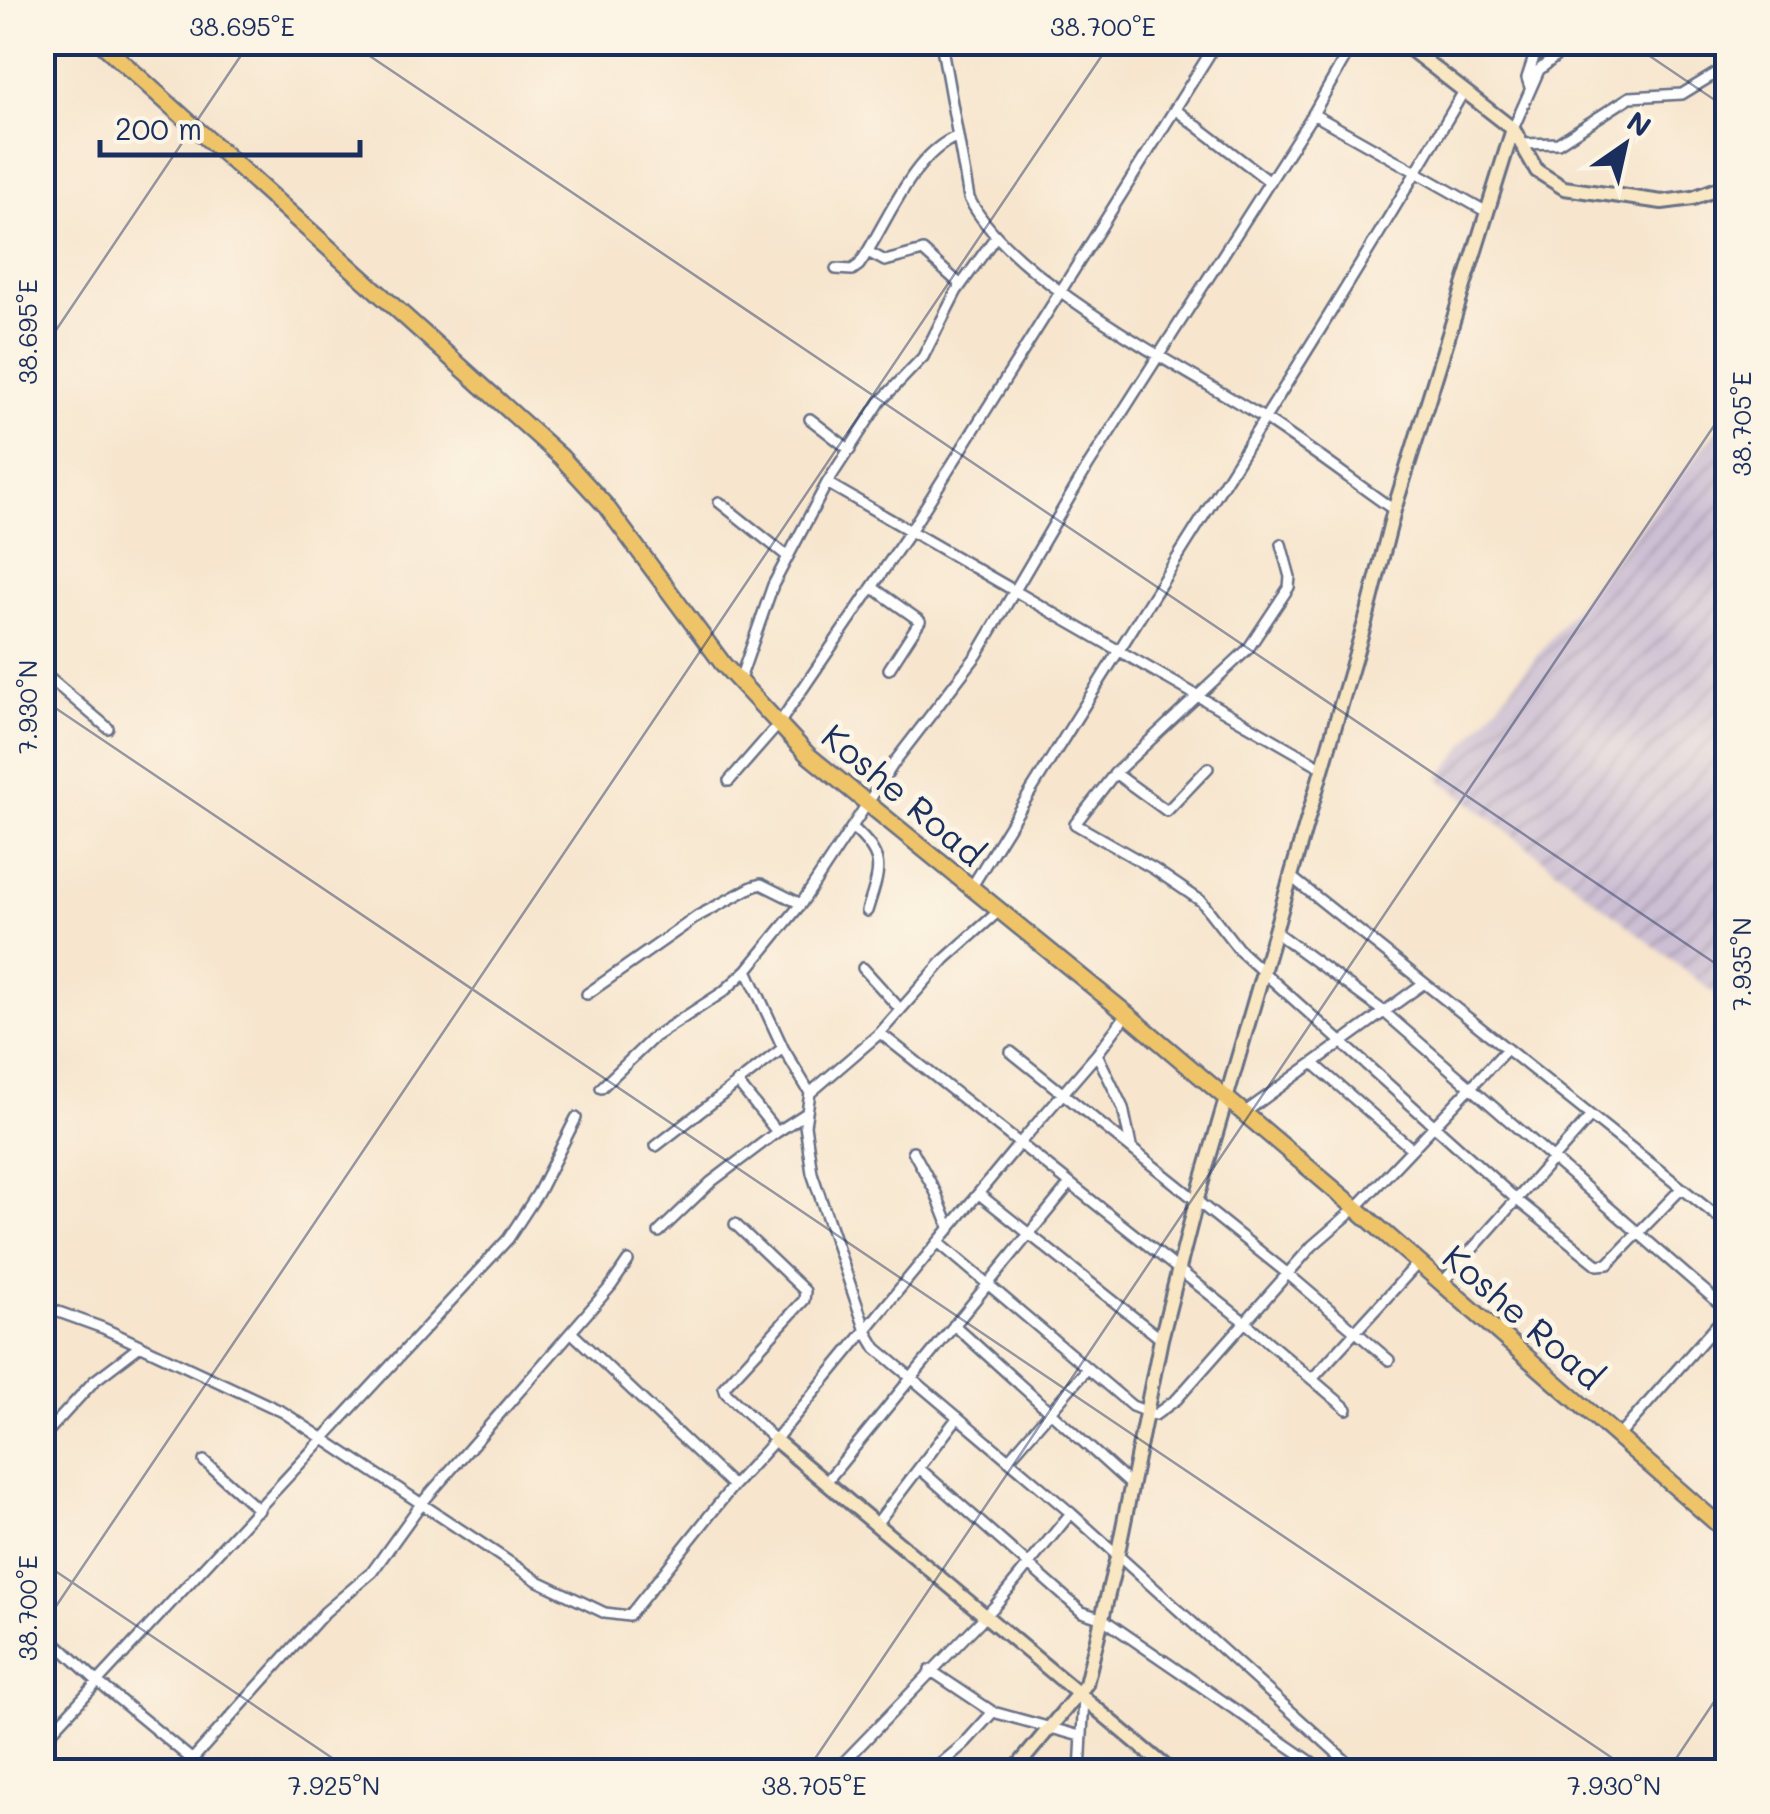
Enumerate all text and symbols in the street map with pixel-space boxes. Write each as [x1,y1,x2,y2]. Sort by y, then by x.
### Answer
text: 38.695°E [189,10,295,42]
text: 38.700°E [1050,10,1156,42]
scale bar [100,95,360,157]
north arrow [1575,95,1675,195]
text: N [1621,103,1658,144]
text: 200 m [115,108,202,148]
text: 38.695°E [11,279,43,385]
text: 38.705°E [1725,371,1757,477]
text: 7.930°N [11,660,43,754]
street label: Koshe Road [813,712,995,876]
text: 7.935°N [1725,917,1757,1011]
street label: Koshe Road [1434,1233,1614,1399]
text: 38.700°E [11,1555,43,1661]
text: 7.925°N [288,1769,380,1801]
text: 38.705°E [761,1769,867,1801]
text: 7.930°N [1567,1769,1661,1801]

